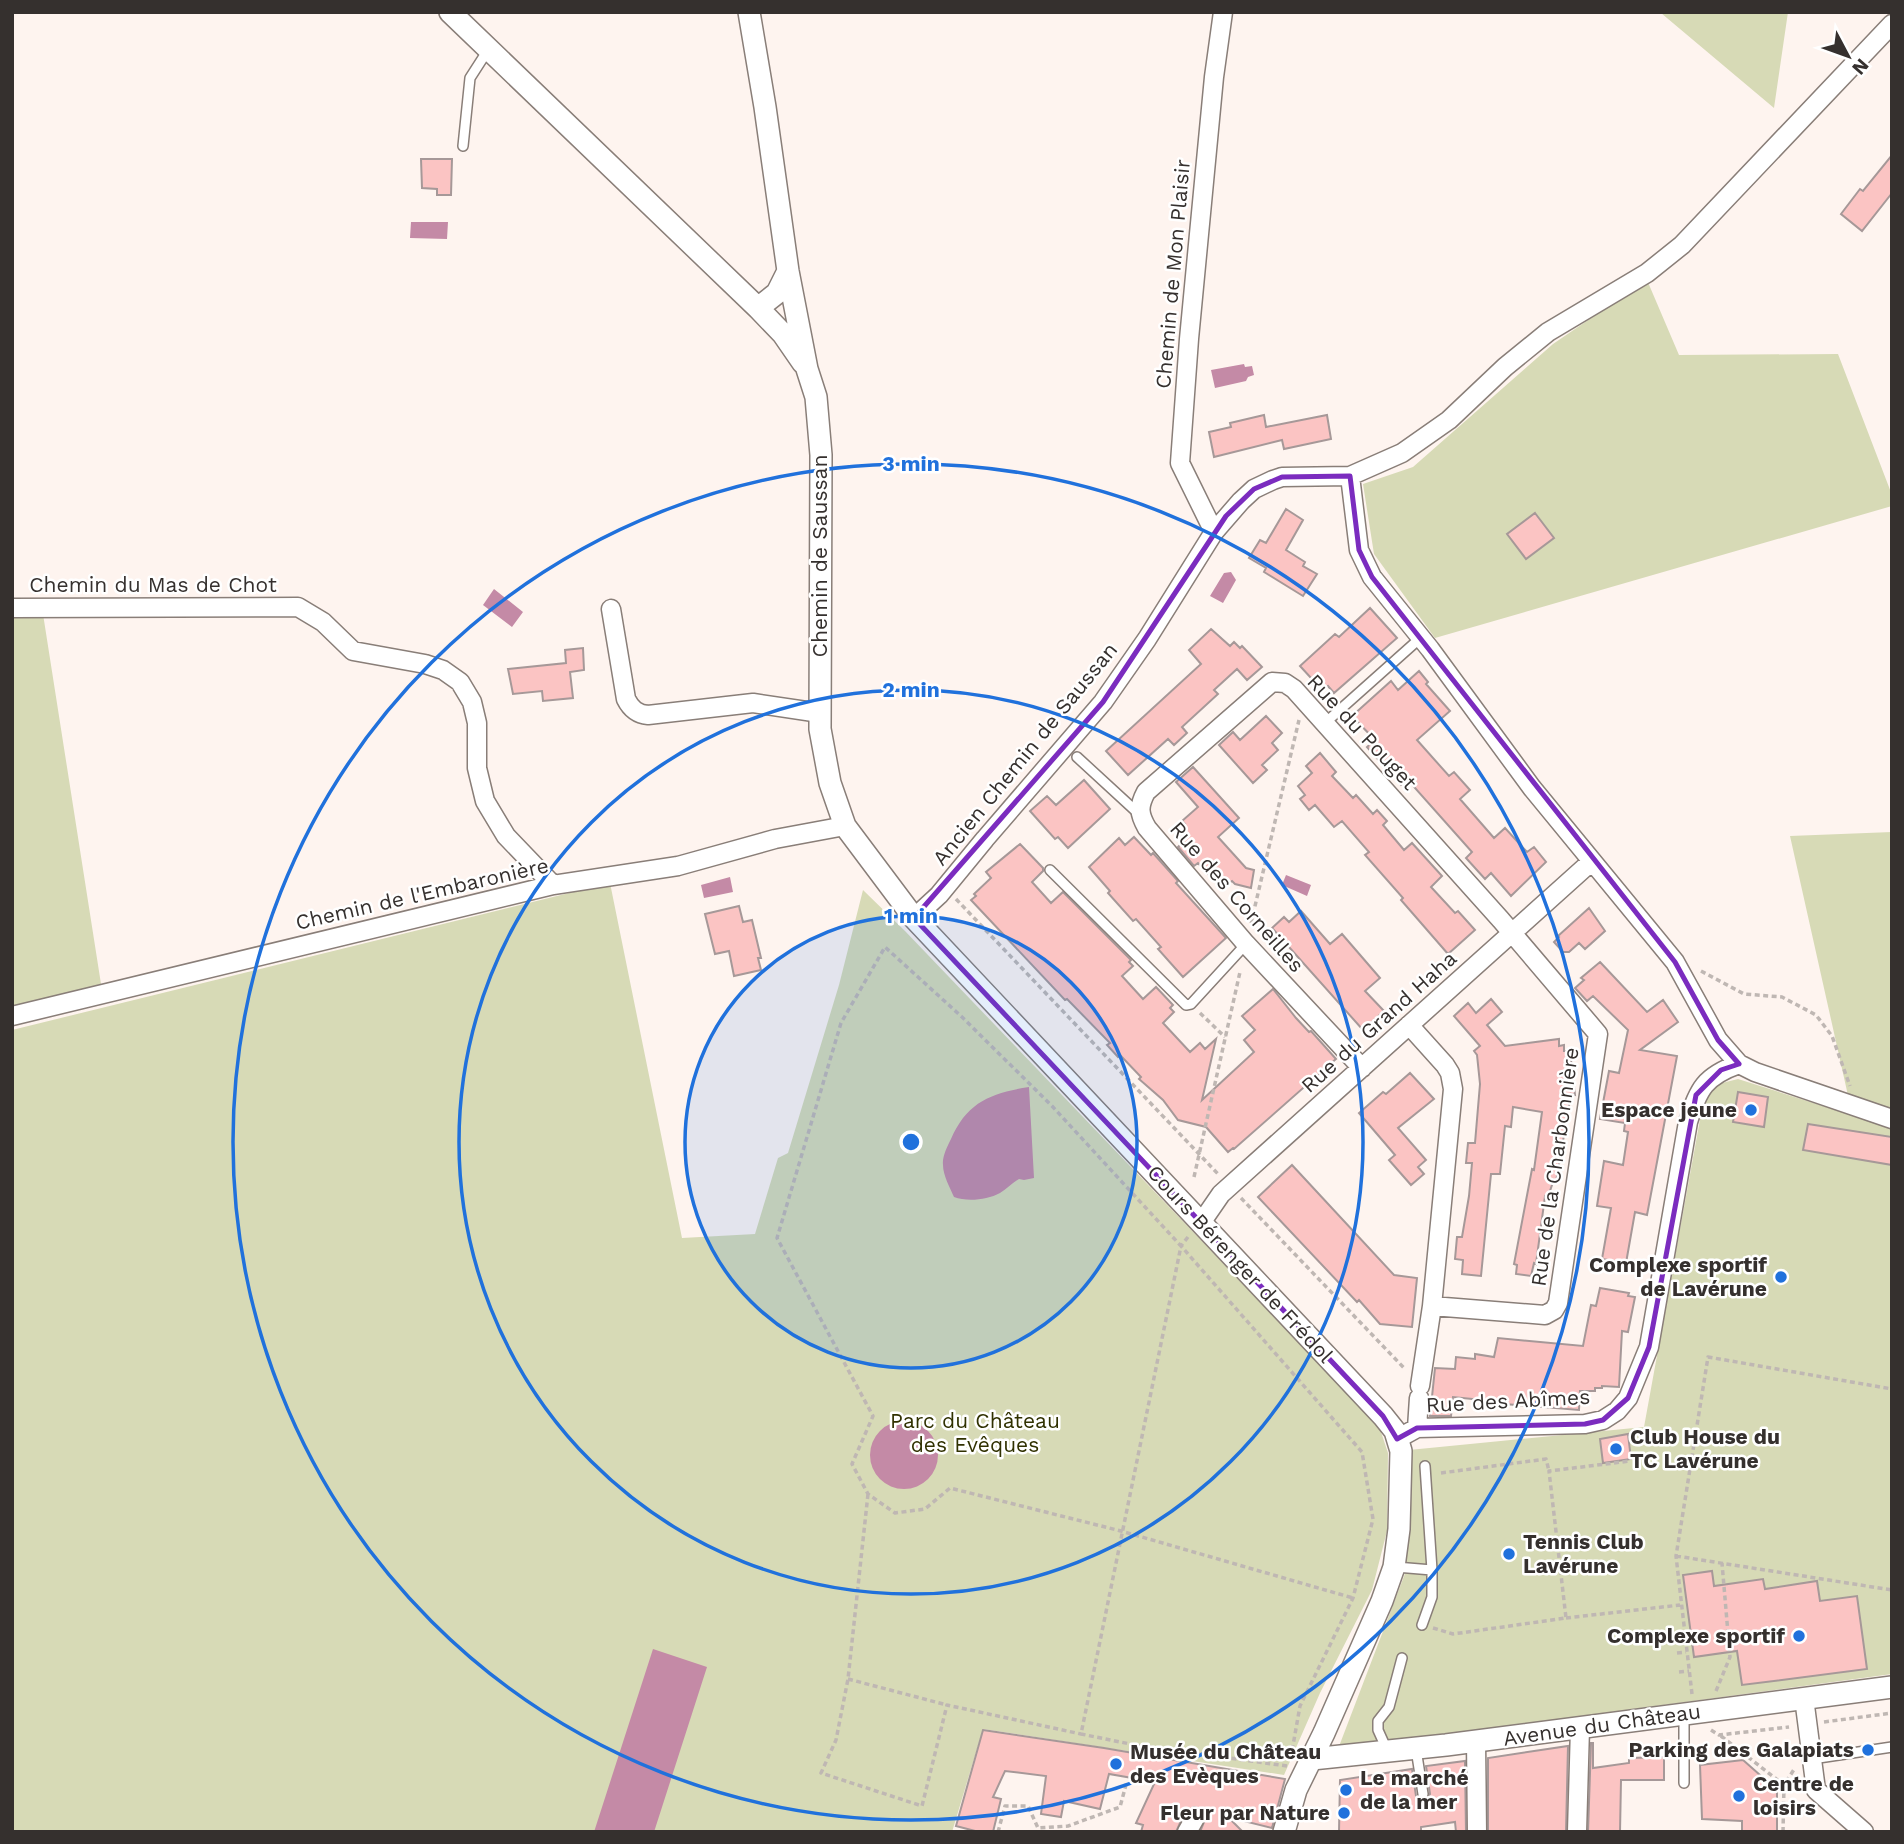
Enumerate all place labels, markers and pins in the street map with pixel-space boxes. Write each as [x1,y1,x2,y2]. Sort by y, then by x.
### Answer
place label: Espace jeune [1601,1097,1737,1122]
marker: Espace jeune [1743,1102,1759,1118]
centre of rings [899,1130,923,1154]
place label: Complexe sportif de Lavérune [1589,1252,1767,1301]
marker: Complexe sportif de Lavérune [1773,1269,1789,1285]
place label: Club House du TC Lavérune [1630,1424,1780,1473]
marker: Club House du TC Lavérune [1608,1441,1624,1457]
place label: Tennis Club Lavérune [1523,1529,1644,1578]
marker: Tennis Club Lavérune [1501,1546,1517,1562]
place label: Complexe sportif [1607,1623,1785,1648]
marker: Complexe sportif [1791,1628,1807,1644]
place label: Parking des Galapiats [1628,1737,1854,1762]
place label: Musée du Château des Evèques [1130,1739,1321,1788]
marker: Parking des Galapiats [1860,1742,1876,1758]
marker: Musée du Château des Evèques [1108,1756,1124,1772]
place label: Le marché de la mer [1360,1765,1469,1814]
place label: Centre de loisirs [1753,1771,1854,1820]
marker: Le marché de la mer [1338,1782,1354,1798]
marker: Centre de loisirs [1731,1788,1747,1804]
place label: Fleur par Nature [1160,1800,1330,1825]
marker: Fleur par Nature [1336,1805,1352,1821]

